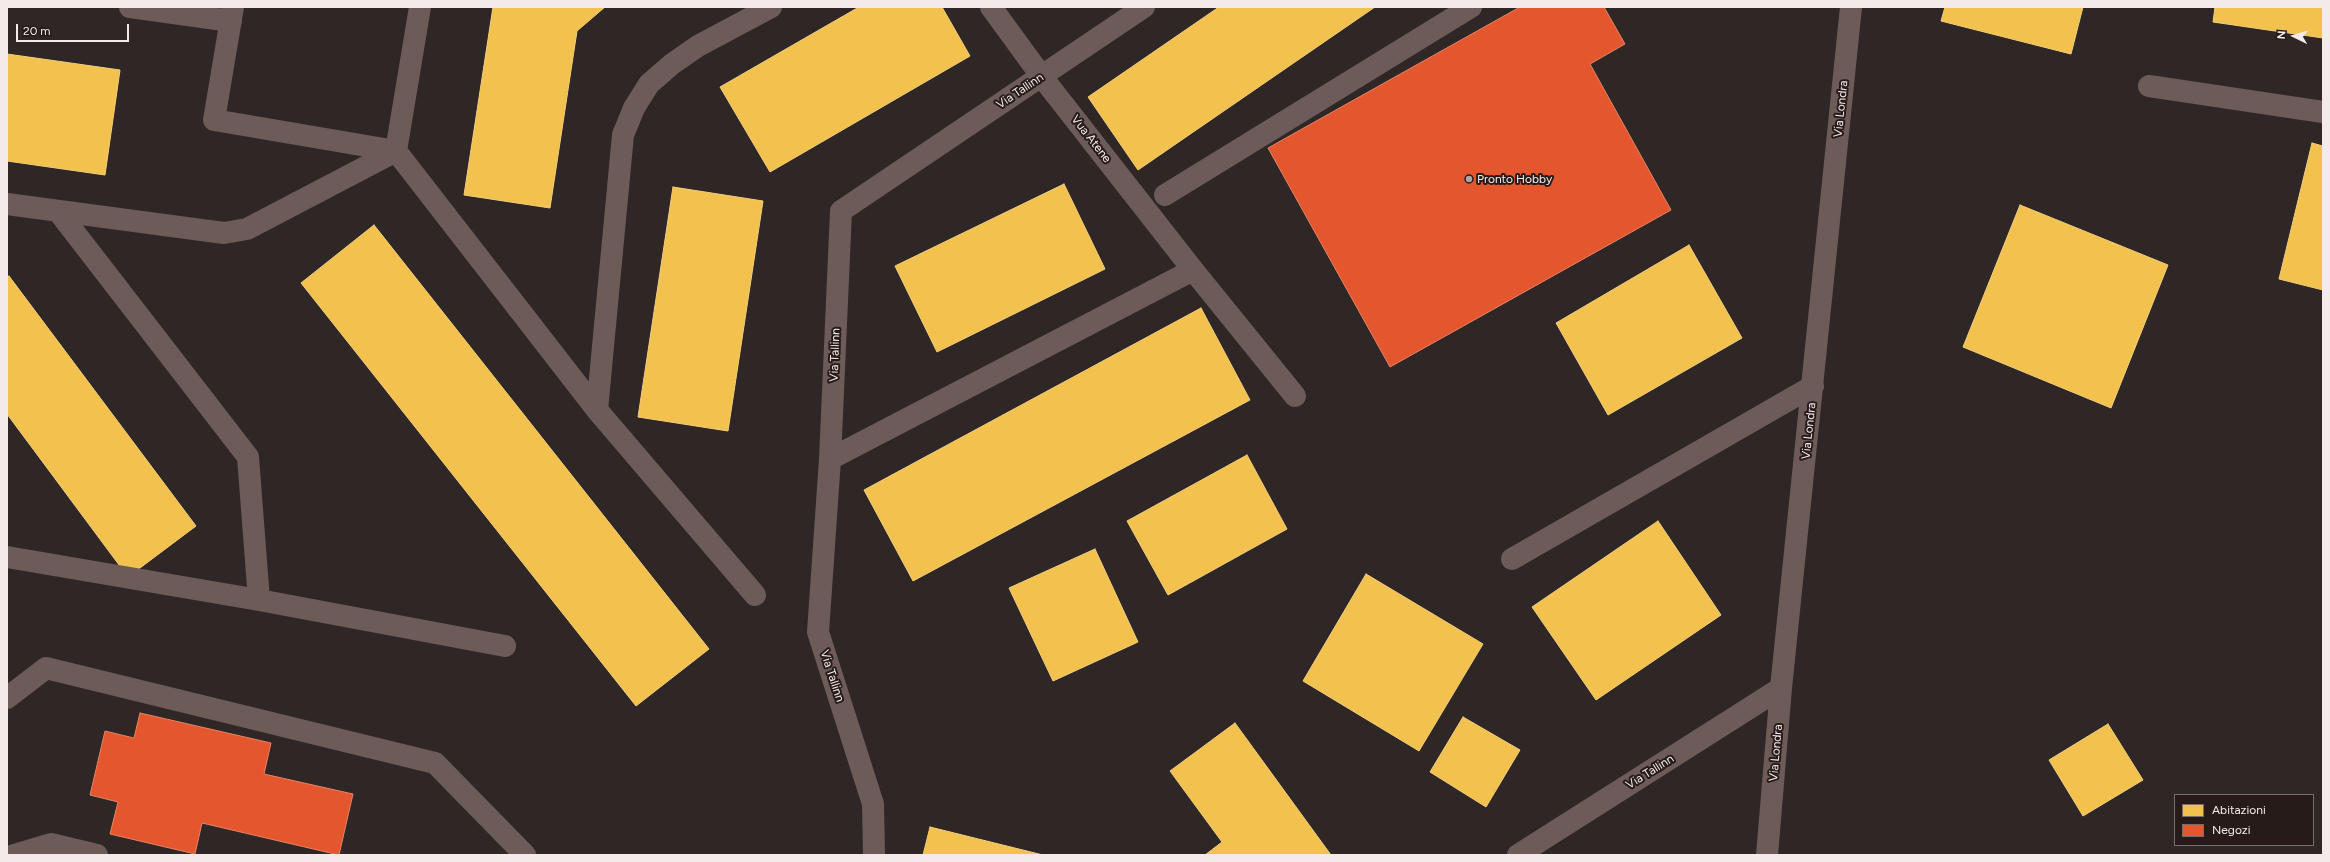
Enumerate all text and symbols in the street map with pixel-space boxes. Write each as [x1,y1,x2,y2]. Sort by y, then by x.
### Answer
scale bar [18,16,131,42]
north arrow [2274,16,2314,56]
text: 20 m [23,24,51,38]
text: N [2275,30,2288,40]
street label: Via Tallinn [994,70,1046,112]
street label: Via Londra [1831,80,1851,138]
street label: Vua Atene [1068,112,1114,166]
place label: Pronto Hobby [1477,172,1552,186]
marker: Pronto Hobby [1464,174,1474,184]
street label: Via Tallinn [827,328,843,382]
street label: Via Londra [1799,402,1819,460]
street label: Via Tallinn [817,648,847,704]
street label: Via Londra [1766,724,1786,782]
street label: Via Tallinn [1623,752,1677,792]
legend [2174,794,2314,846]
text: Abitazioni [2212,803,2266,817]
text: Negozi [2212,823,2251,837]

